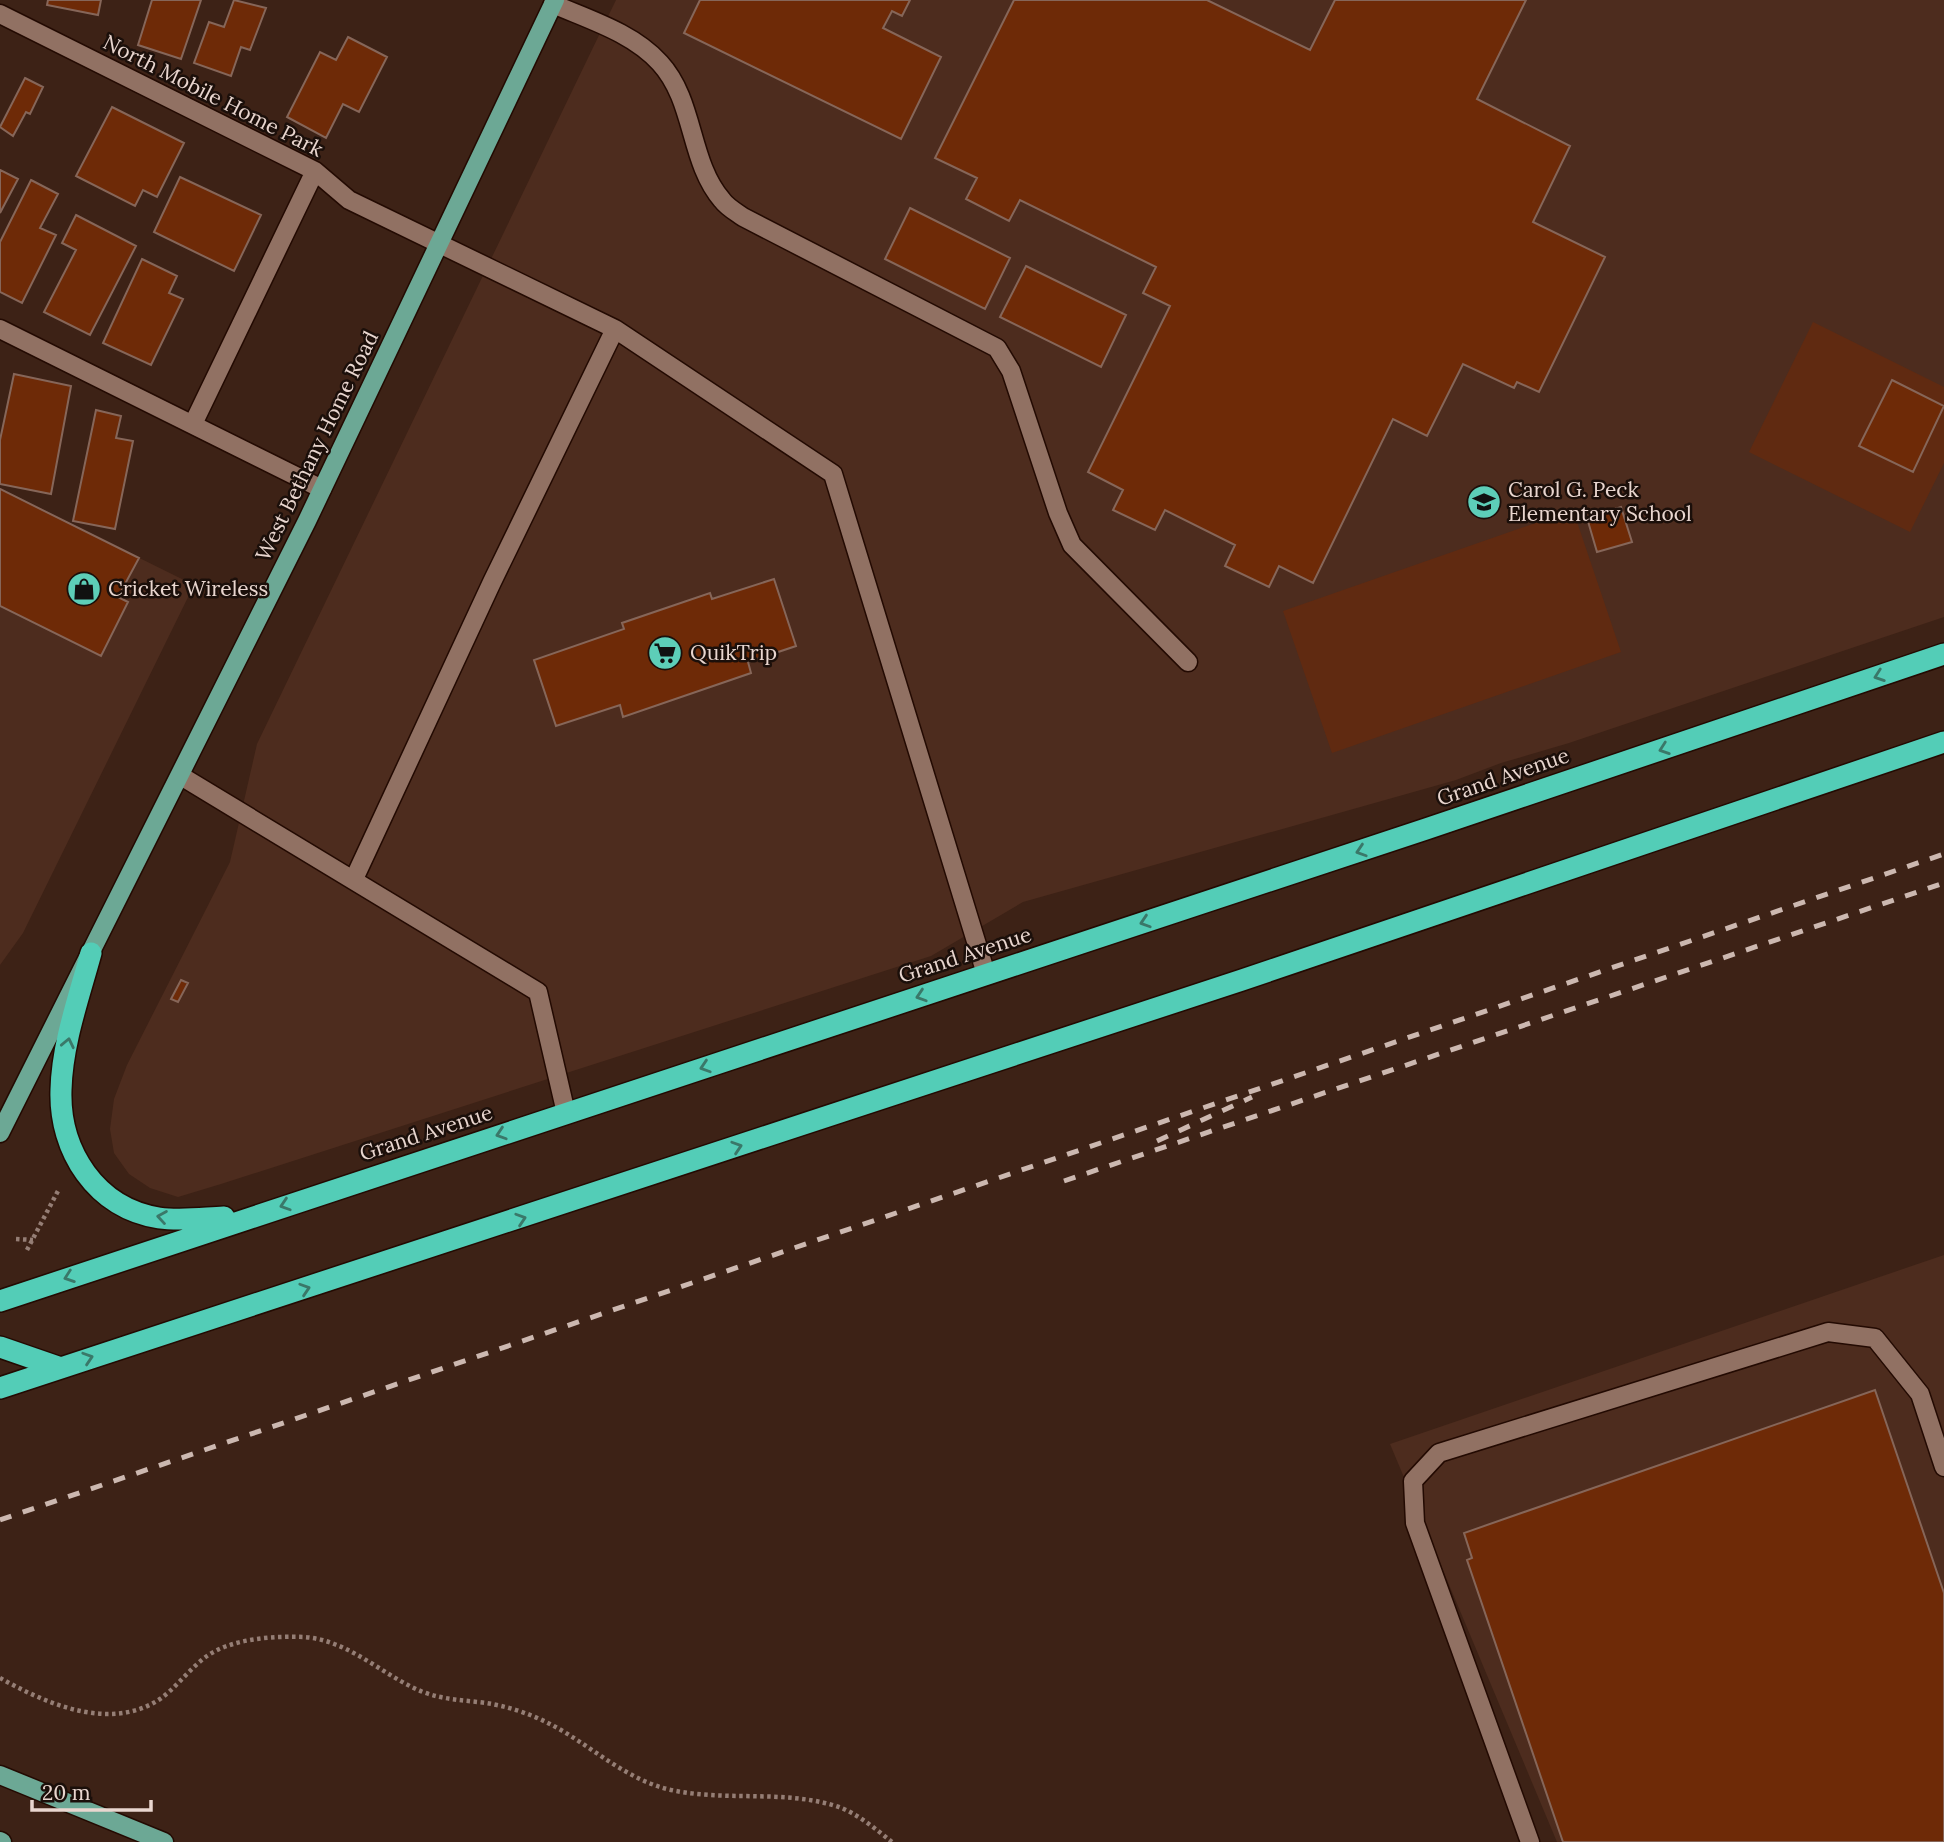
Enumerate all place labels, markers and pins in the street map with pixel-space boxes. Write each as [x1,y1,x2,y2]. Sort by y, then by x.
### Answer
place label: Carol G. Peck Elementary School [1508,476,1692,527]
school or university icon: Carol G. Peck Elementary School [1465,483,1503,521]
shop icon: Cricket Wireless [65,570,103,608]
place label: Cricket Wireless [108,575,268,602]
supermarket icon: QuikTrip [646,634,684,672]
place label: QuikTrip [690,639,777,666]

